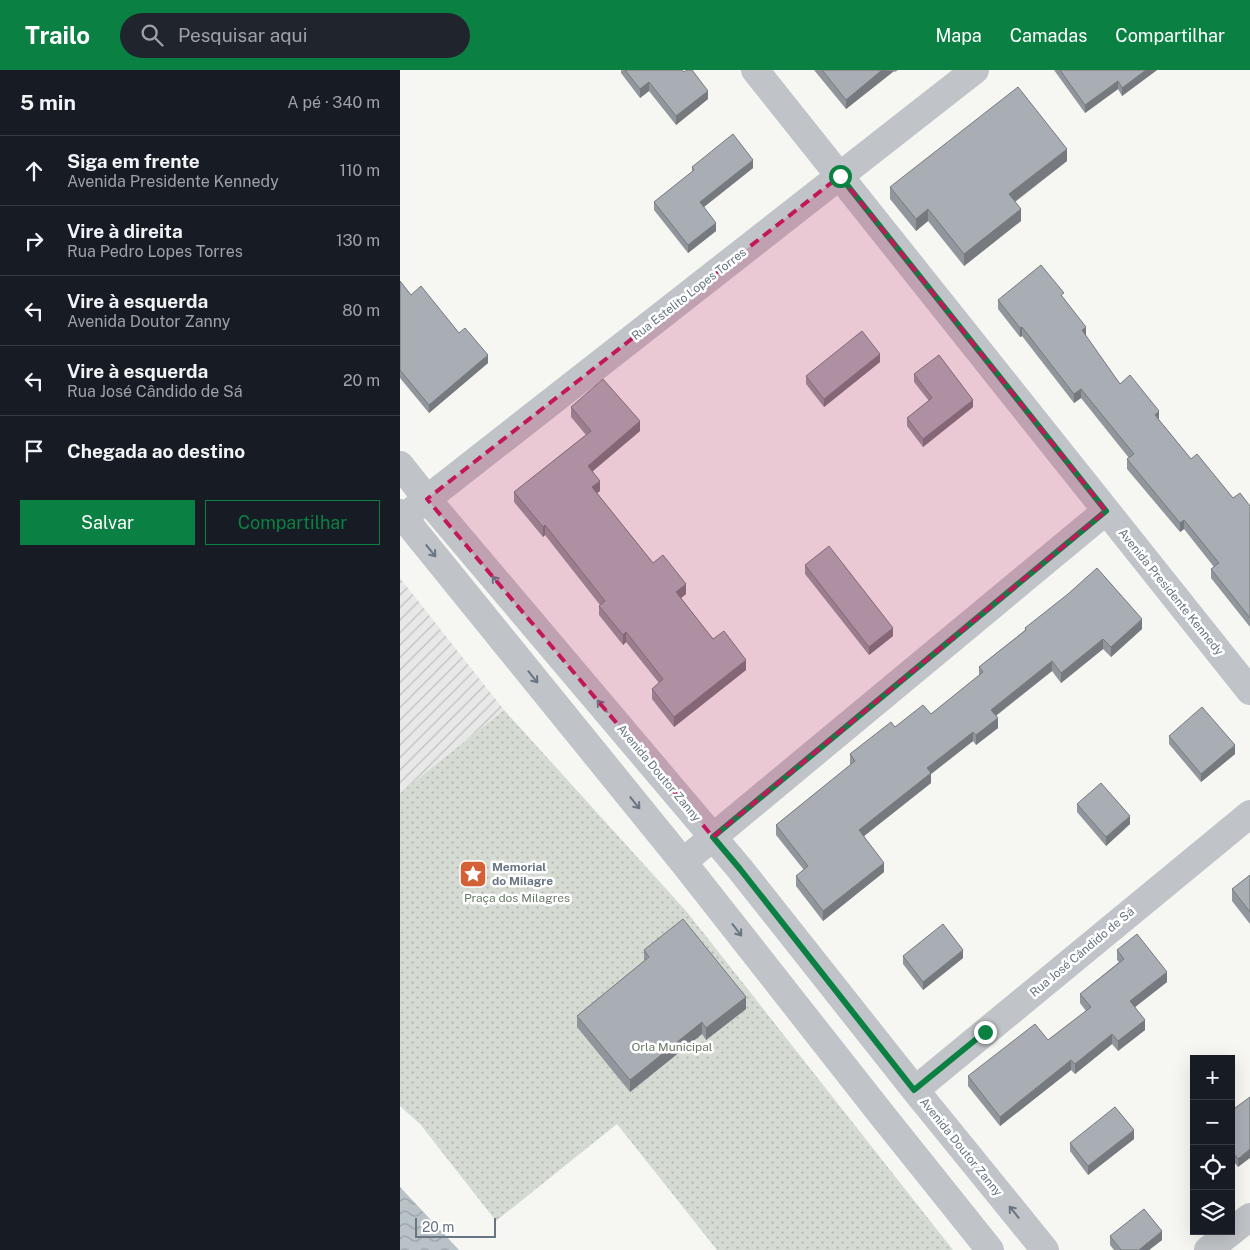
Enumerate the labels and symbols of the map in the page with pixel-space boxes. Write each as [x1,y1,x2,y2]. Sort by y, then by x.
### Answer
route start [829,165,852,188]
street label: Rua Estelito Lopes Torres [629,245,749,343]
street label: Avenida Presidente Kennedy [1116,526,1227,659]
one-way arrow [425,544,436,557]
one-way arrow [492,576,503,589]
one-way arrow [527,670,538,683]
one-way arrow [597,700,608,713]
street label: Avenida Doutor Zanny [614,722,704,825]
one-way arrow [630,796,641,809]
place icon: Memorial do Milagre [458,859,488,889]
place label: Memorial do Milagre [492,860,553,888]
park label: Praça dos Milagres [464,891,570,905]
street label: Rua José Cândido de Sá [1027,904,1137,1000]
one-way arrow [731,923,742,936]
route end [974,1021,997,1044]
park label: Orla Municipal [632,1040,713,1054]
street label: Avenida Doutor Zanny [917,1095,1005,1199]
one-way arrow [1008,1206,1019,1219]
scale bar [415,1215,496,1238]

